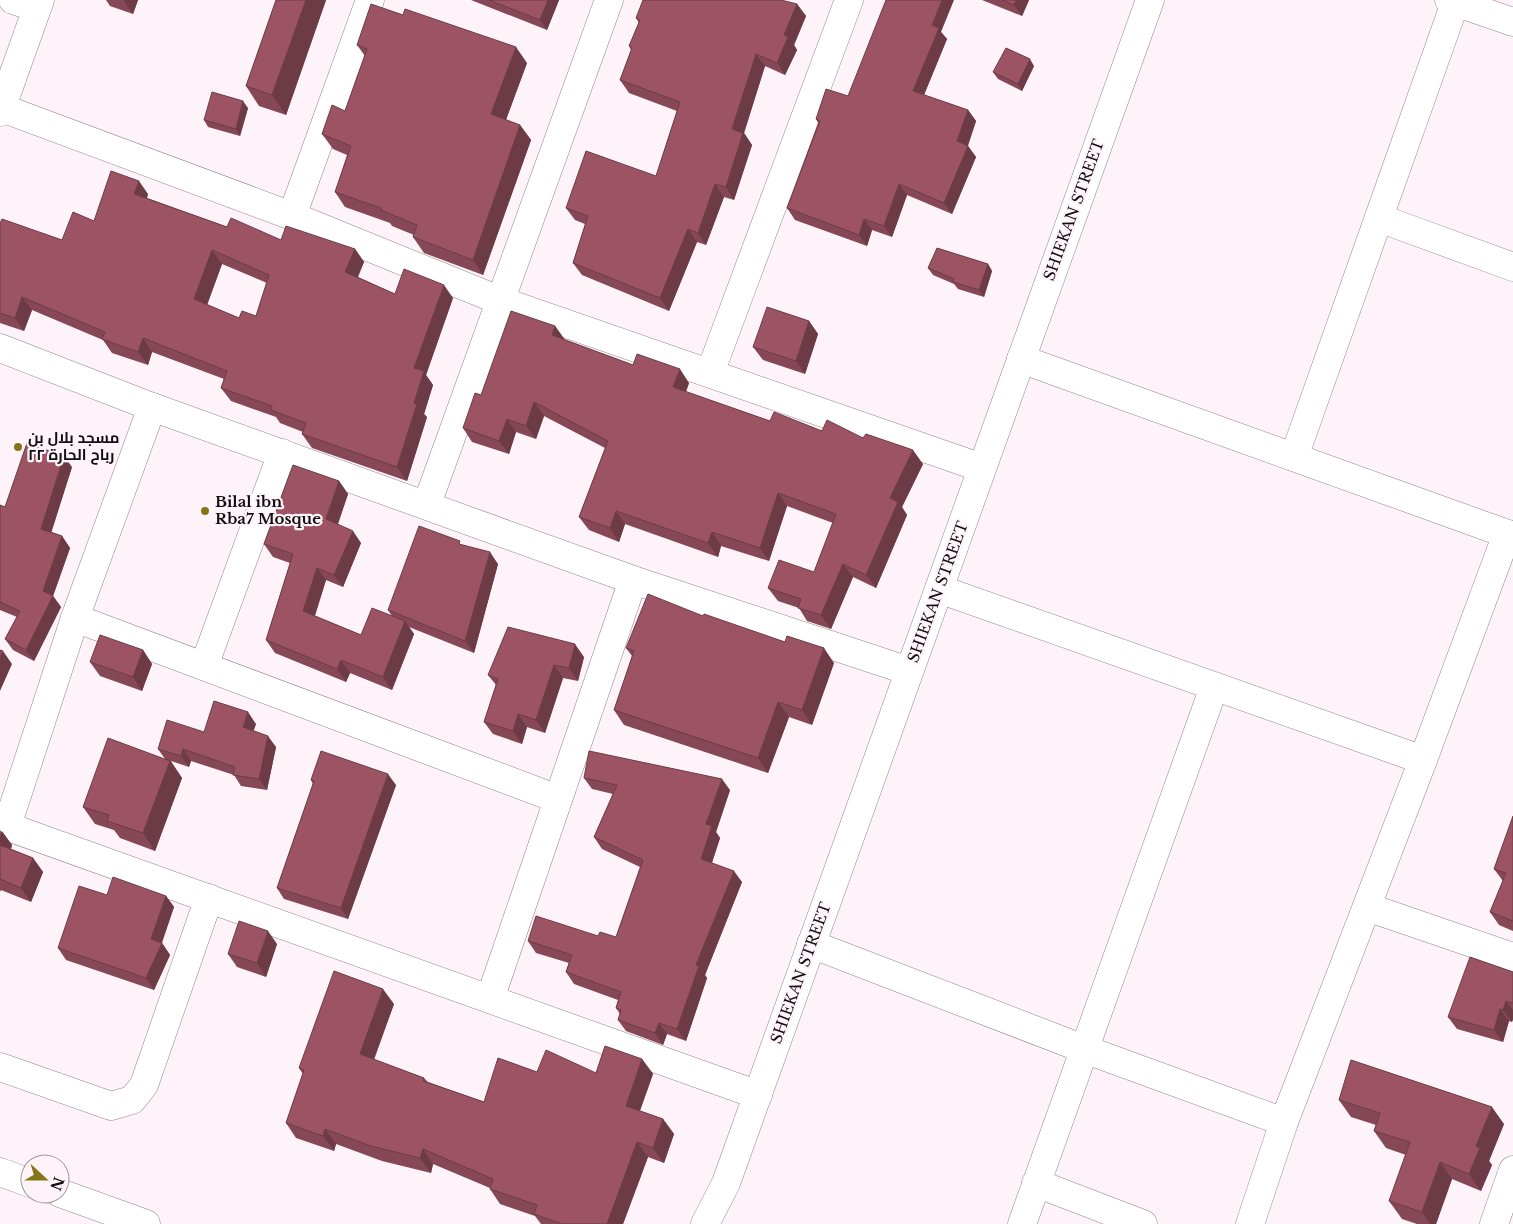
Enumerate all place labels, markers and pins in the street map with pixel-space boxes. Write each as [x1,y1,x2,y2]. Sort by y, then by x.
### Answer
place label: مسجد بلال بن رباح الحارة ٢٢ [28,428,119,465]
marker: مسجد بلال بن رباح الحارة ٢٢ [12,441,24,453]
place label: Bilal ibn Rba7 Mosque [215,492,321,528]
marker: Bilal ibn Rba7 Mosque [199,505,211,517]

